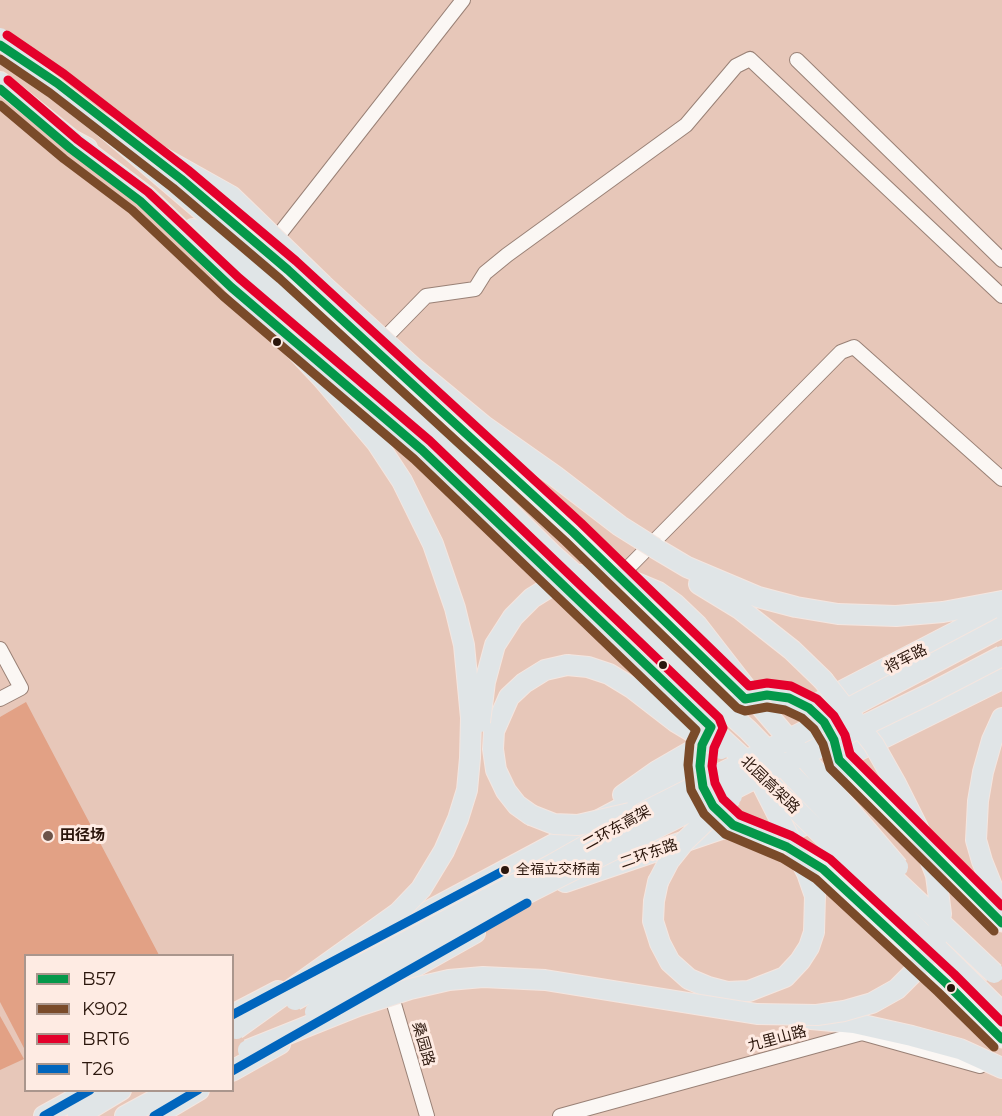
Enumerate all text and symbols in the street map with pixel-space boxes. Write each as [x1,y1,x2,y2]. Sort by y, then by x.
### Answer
unlabelled marker [271,336,283,348]
street label: 将军路 [882,641,930,677]
unlabelled marker [657,659,669,671]
street label: 北园高架路 [737,752,803,818]
street label: 二环东高架 [580,802,654,854]
place label: 田径场 [60,827,105,845]
marker: 田径场 [41,829,55,843]
street label: 二环东路 [618,836,680,872]
place label: 全福立交桥南 [516,862,600,878]
marker: 全福立交桥南 [499,864,511,876]
legend [24,954,234,1092]
text: B57 [82,968,116,990]
unlabelled marker [945,982,957,994]
text: K902 [82,998,128,1020]
street label: 桑园路 [408,1020,438,1068]
street label: 九里山路 [746,1023,808,1055]
text: BRT6 [82,1028,129,1050]
text: T26 [82,1058,114,1080]

